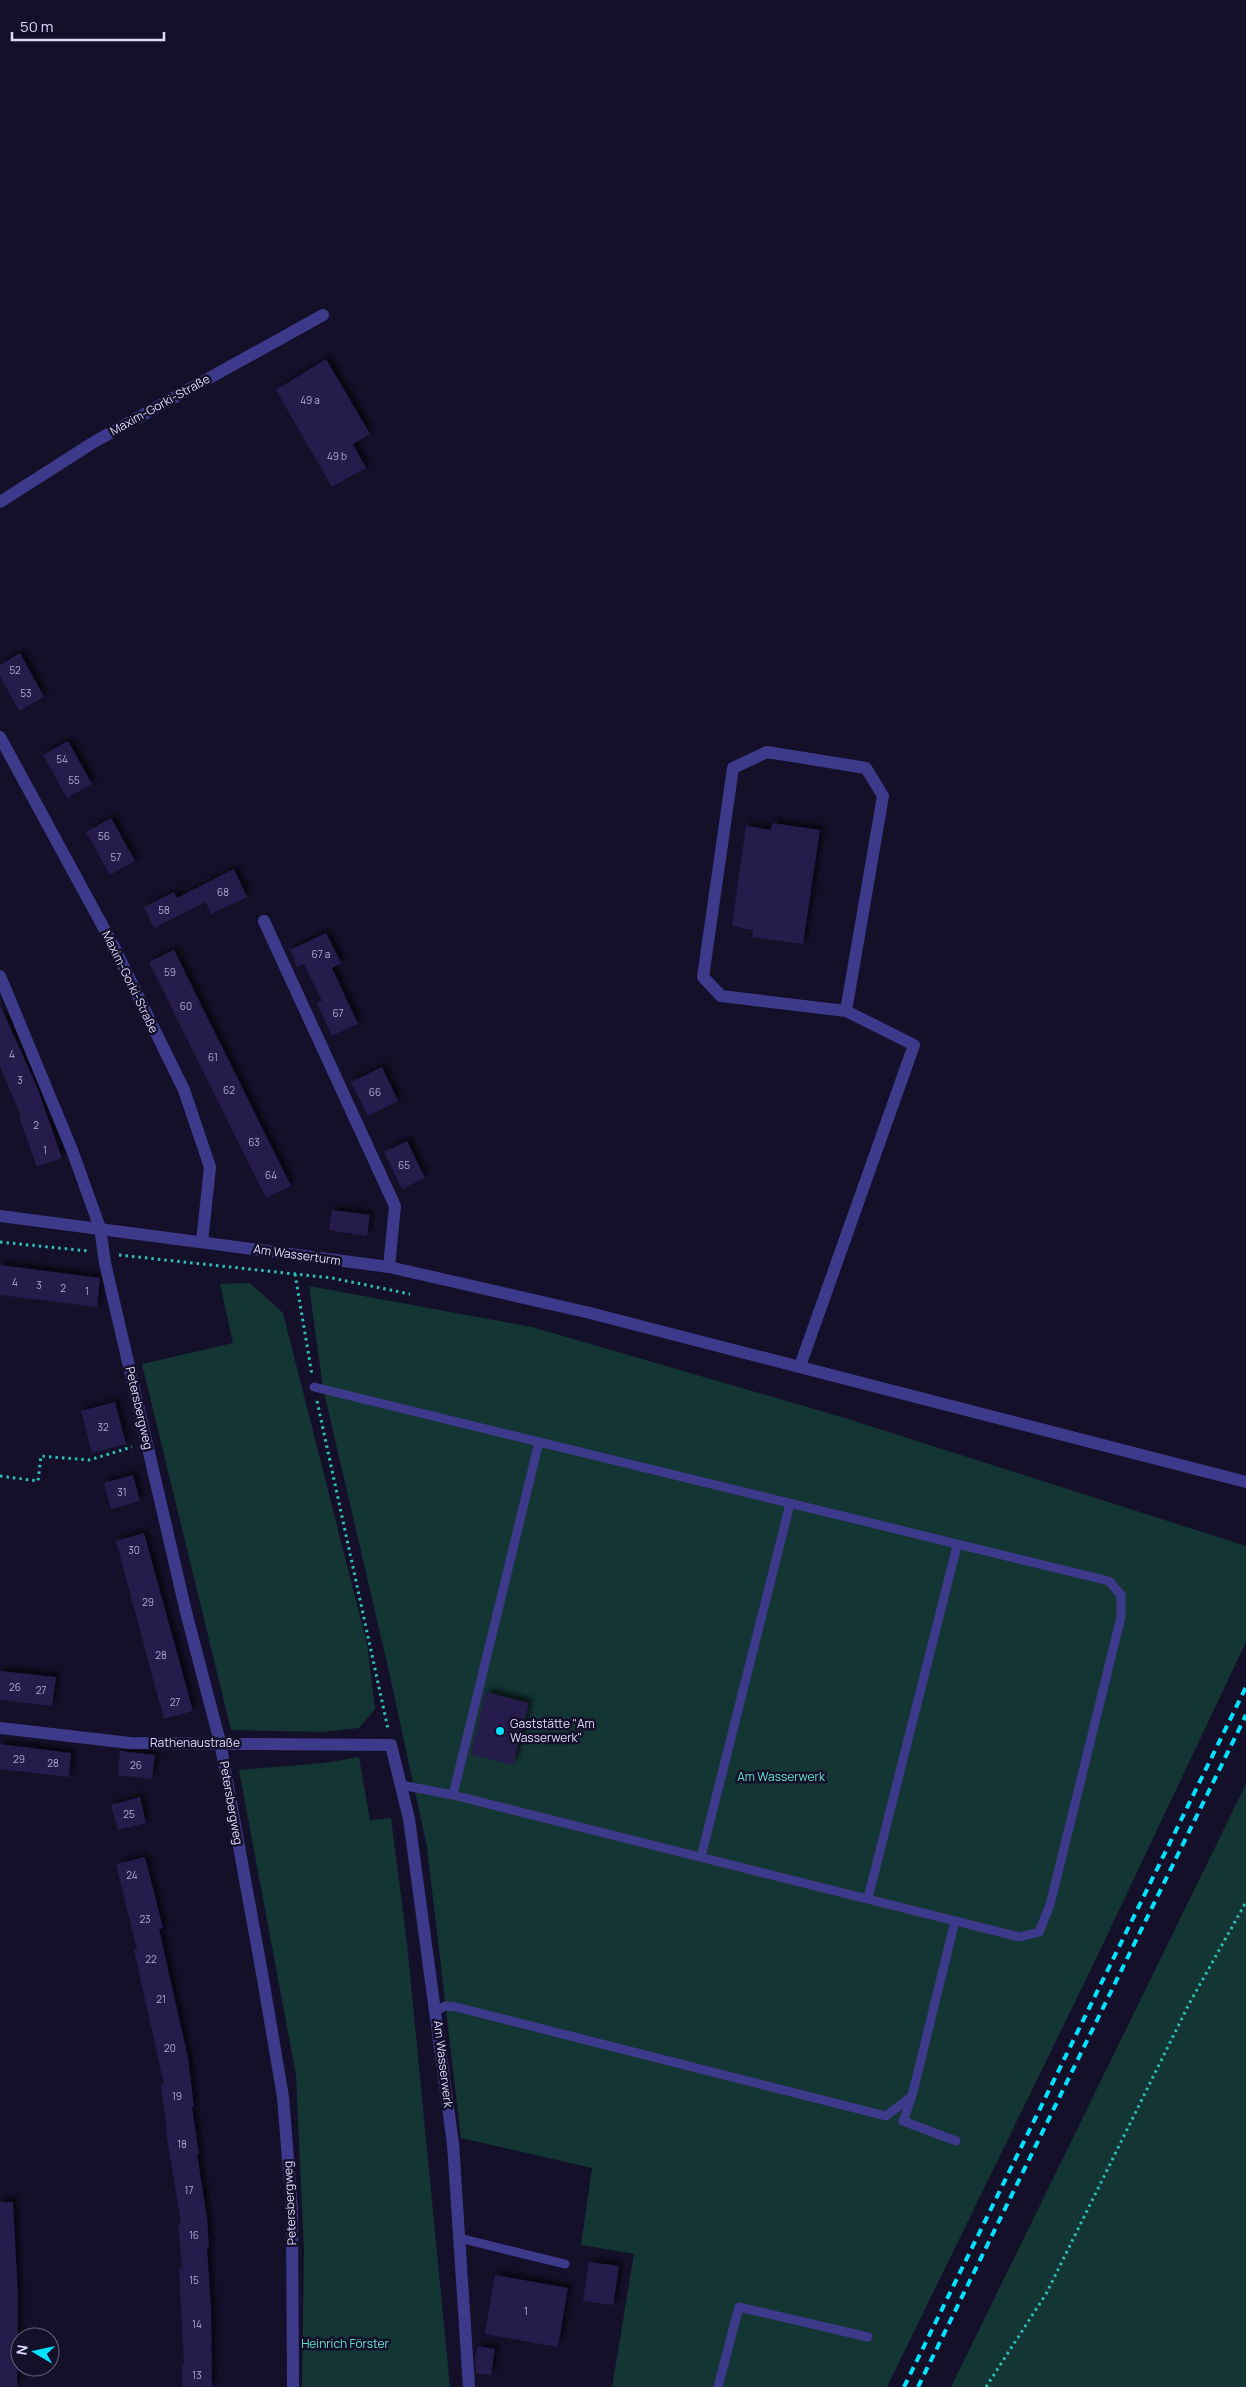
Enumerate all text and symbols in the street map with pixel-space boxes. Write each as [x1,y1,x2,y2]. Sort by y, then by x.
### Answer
scale bar [12,10,165,42]
text: 50 m [20,16,54,37]
street label: Maxim-Gorki-Straße [107,370,213,439]
house number: 49 a [300,393,320,407]
house number: 49 b [327,449,347,463]
house number: 52 [9,663,21,677]
house number: 53 [20,686,32,700]
house number: 54 [56,752,68,766]
house number: 55 [68,773,80,787]
house number: 56 [98,829,110,843]
house number: 57 [111,850,121,864]
house number: 68 [217,885,229,899]
house number: 58 [158,903,170,917]
street label: Maxim-Gorki-Straße [98,928,163,1036]
house number: 67 a [312,947,330,961]
house number: 59 [164,965,176,979]
house number: 60 [180,999,192,1013]
house number: 67 [332,1006,344,1020]
house number: 4 [9,1047,15,1061]
house number: 61 [208,1050,218,1064]
house number: 3 [17,1073,23,1087]
house number: 62 [223,1083,235,1097]
house number: 66 [369,1085,381,1099]
house number: 2 [33,1118,39,1132]
house number: 63 [248,1135,260,1149]
house number: 1 [43,1143,47,1157]
house number: 65 [398,1158,410,1172]
house number: 64 [265,1168,277,1182]
street label: Am Wasserturm [252,1240,342,1269]
house number: 4 [12,1275,18,1289]
house number: 3 [36,1278,42,1292]
house number: 2 [60,1281,66,1295]
house number: 1 [85,1284,89,1298]
street label: Petersbergweg [122,1365,157,1451]
house number: 32 [97,1420,109,1434]
house number: 31 [117,1485,127,1499]
house number: 30 [128,1543,140,1557]
house number: 29 [142,1595,154,1609]
house number: 28 [155,1648,167,1662]
house number: 26 [9,1680,21,1694]
house number: 27 [36,1683,46,1697]
house number: 27 [170,1695,180,1709]
place label: Gaststätte "Am Wasserwerk" [510,1715,595,1746]
marker: Gaststätte "Am Wasserwerk" [494,1725,506,1737]
street label: Rathenaustraße [150,1734,240,1751]
house number: 29 [13,1752,25,1766]
house number: 28 [47,1756,59,1770]
house number: 26 [130,1758,142,1772]
street label: Petersbergweg [216,1760,247,1846]
park label: Am Wasserwerk [737,1768,826,1785]
house number: 25 [123,1807,135,1821]
house number: 24 [126,1868,138,1882]
house number: 23 [139,1912,151,1926]
house number: 22 [145,1952,157,1966]
house number: 21 [156,1992,166,2006]
street label: Am Wasserwerk [430,2019,457,2110]
house number: 20 [164,2041,176,2055]
house number: 19 [172,2089,182,2103]
house number: 18 [177,2137,187,2151]
street label: Petersbergweg [279,2160,300,2246]
house number: 17 [185,2183,193,2197]
house number: 16 [189,2228,199,2242]
house number: 15 [189,2273,199,2287]
house number: 1 [524,2304,528,2318]
house number: 14 [192,2317,202,2331]
north arrow [10,2327,60,2377]
park label: Heinrich Förster [301,2335,390,2352]
text: N [11,2343,32,2356]
house number: 13 [192,2368,202,2382]

